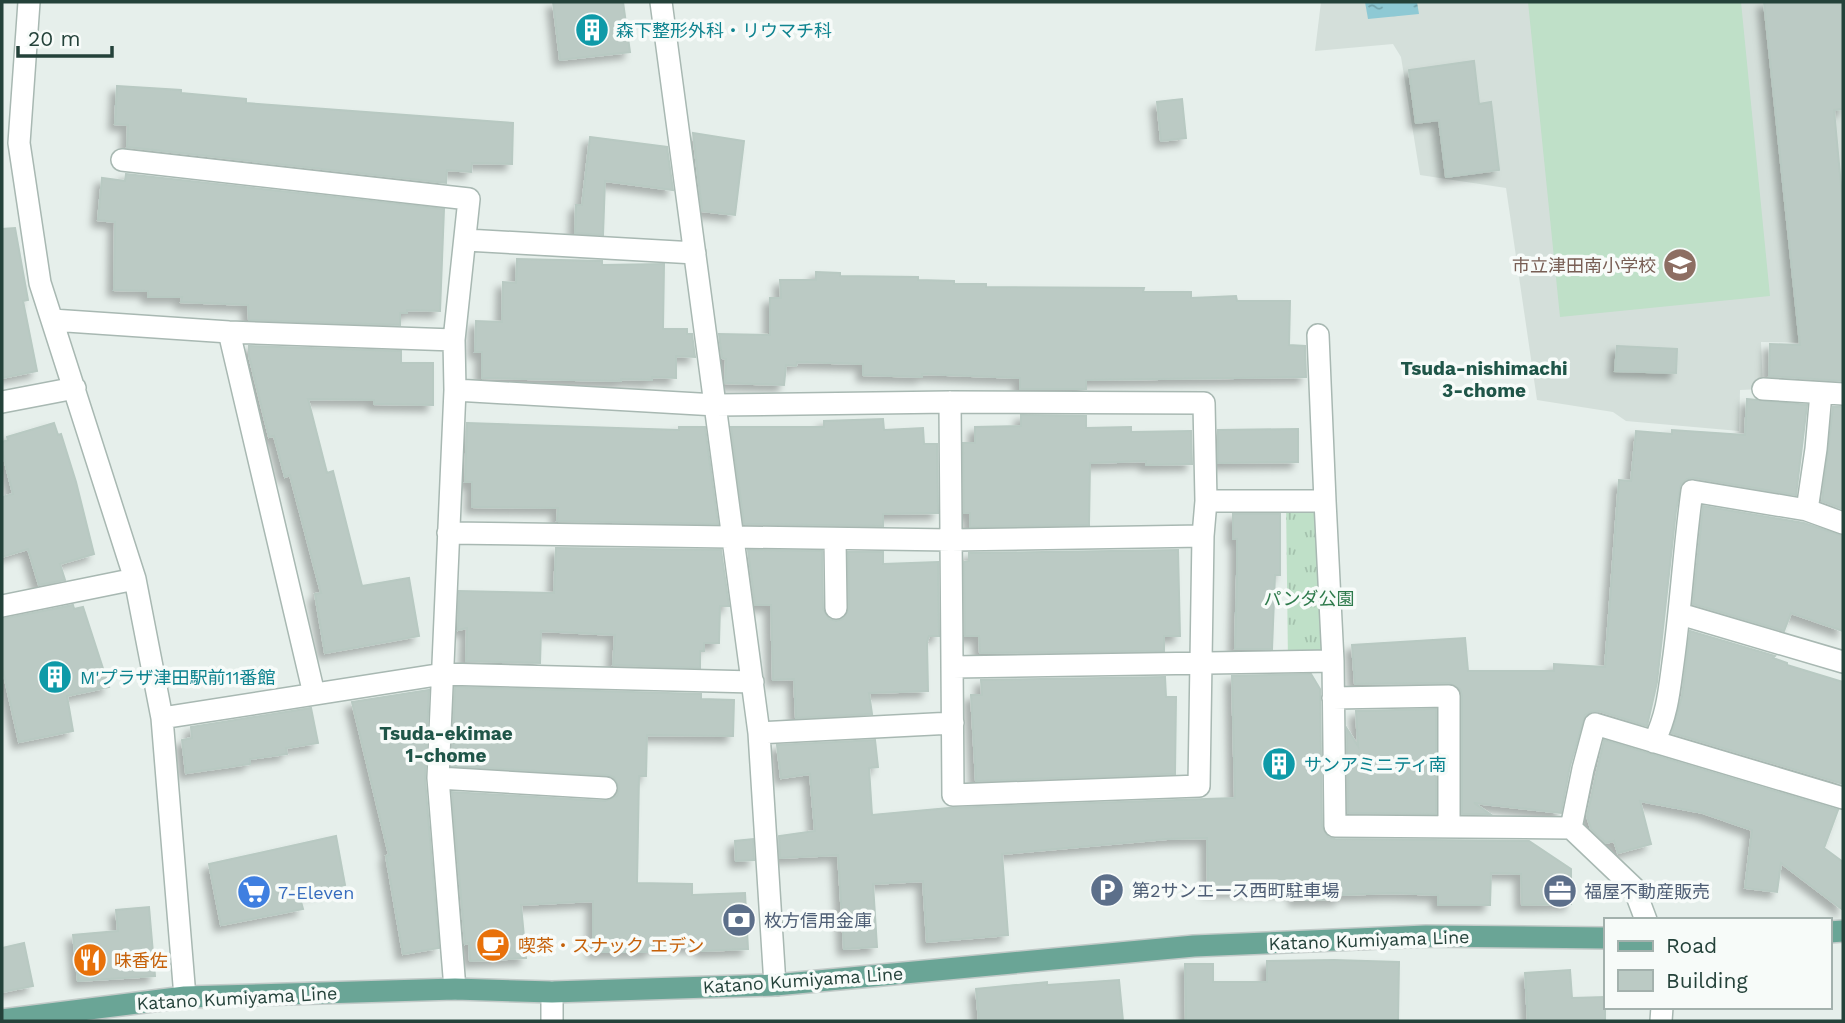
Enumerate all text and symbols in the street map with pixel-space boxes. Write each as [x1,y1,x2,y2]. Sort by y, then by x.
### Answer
building icon: 森下整形外科・リウマチ科 [573,11,611,49]
scale bar [18,14,112,58]
place label: 森下整形外科・リウマチ科 [616,20,832,41]
text: 20 m [28,26,80,51]
school or university icon: 市立津田南小学校 [1661,246,1699,284]
place label: 市立津田南小学校 [1512,255,1656,276]
district label: Tsuda-nishimachi 3-chome [1401,357,1567,402]
park label: パンダ公園 [1264,588,1354,609]
building icon: M'プラザ津田駅前11番館 [36,658,74,696]
place label: M'プラザ津田駅前11番館 [80,667,276,688]
district label: Tsuda-ekimae 1-chome [379,722,513,767]
building icon: サンアミニティ南 [1260,745,1298,783]
place label: サンアミニティ南 [1304,754,1447,775]
parking icon: 第2サンエース西町駐車場 [1088,871,1126,909]
office icon: 福屋不動産販売 [1541,872,1579,910]
supermarket icon: 7-Eleven [235,873,273,911]
place label: 第2サンエース西町駐車場 [1132,880,1340,901]
place label: 福屋不動産販売 [1584,881,1710,902]
place label: 7-Eleven [278,882,354,903]
bank icon: 枚方信用金庫 [720,901,758,939]
place label: 枚方信用金庫 [764,910,872,931]
legend [1604,918,1831,1009]
cafe icon: 喫茶・スナック エデン [474,926,512,964]
street label: Katano Kumiyama Line [1268,926,1470,954]
text: Road [1666,933,1717,958]
place label: 喫茶・スナック エデン [518,935,704,956]
restaurant icon: 味香佐 [71,941,109,979]
place label: 味香佐 [114,950,168,971]
street label: Katano Kumiyama Line [702,963,904,997]
text: Building [1666,968,1748,993]
street label: Katano Kumiyama Line [136,982,338,1014]

